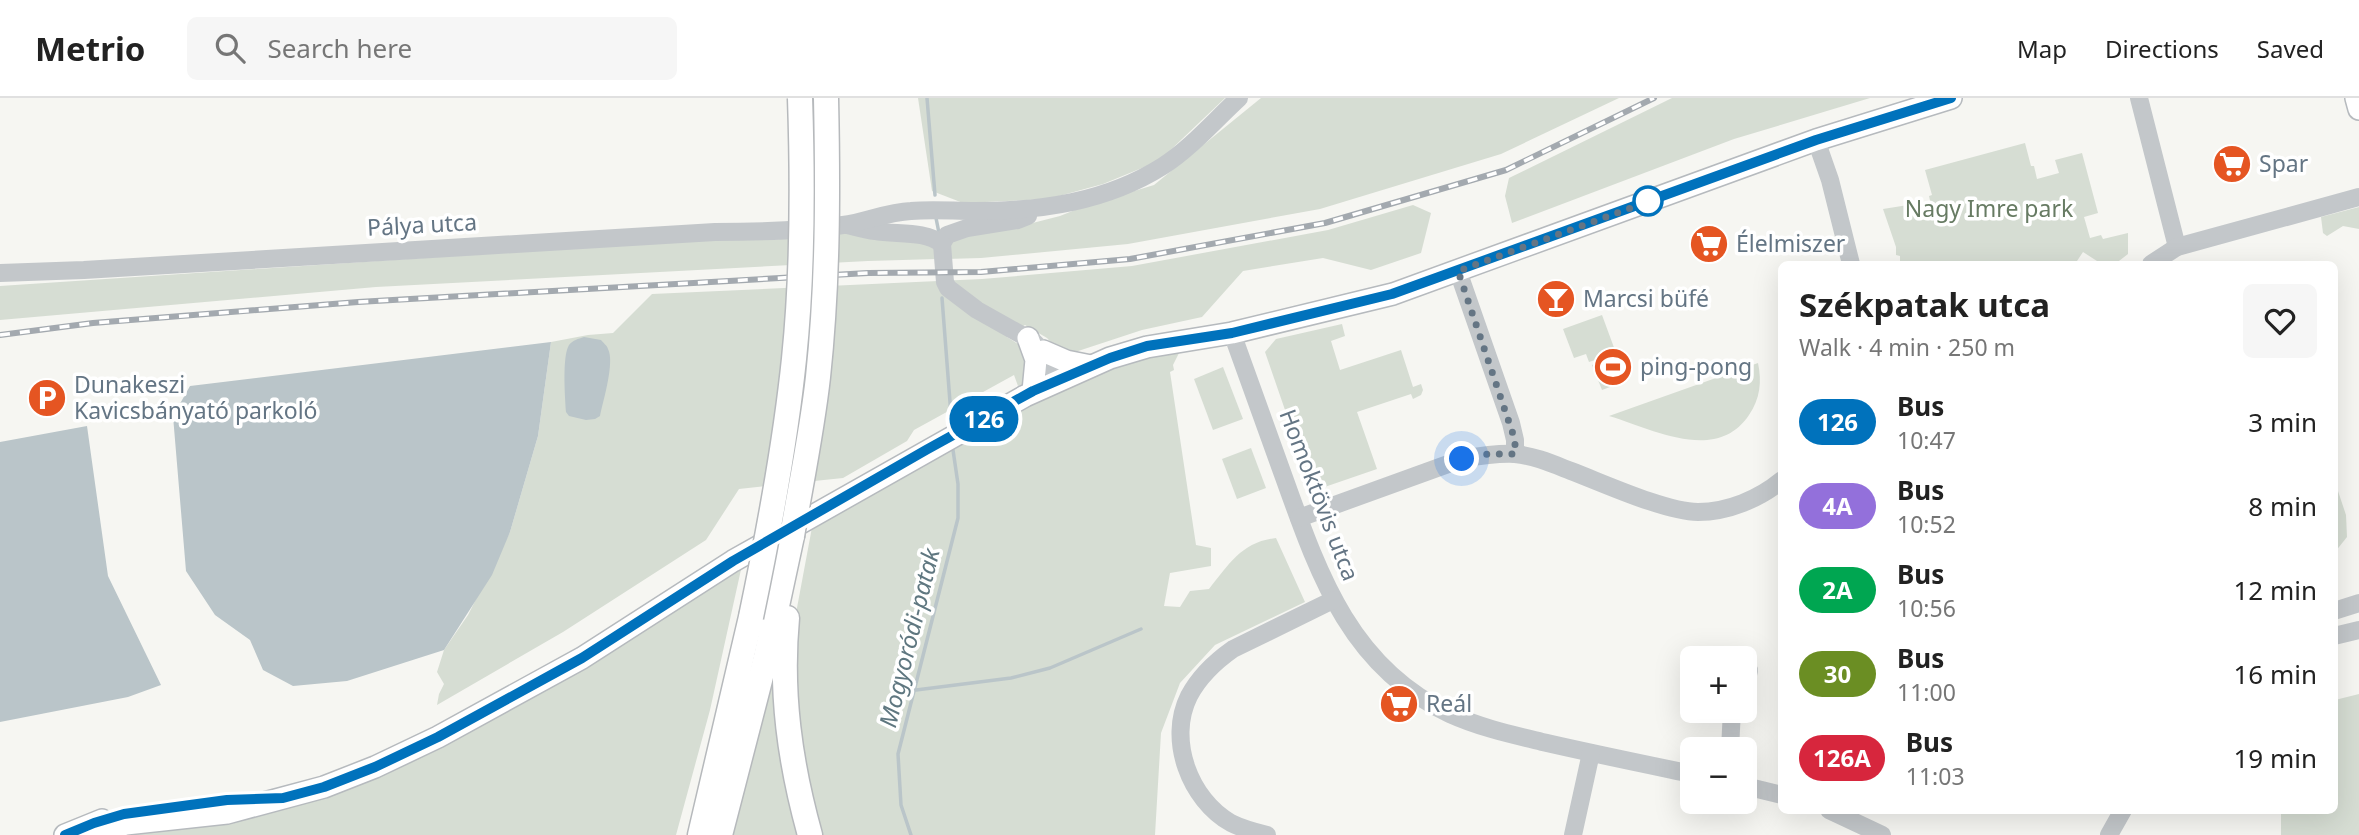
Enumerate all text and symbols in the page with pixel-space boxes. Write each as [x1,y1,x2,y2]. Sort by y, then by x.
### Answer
search box [187,17,677,80]
text: Metrio [35,26,145,71]
icon: search [211,29,249,67]
text: Search here [267,30,412,66]
text: Map [2017,32,2067,65]
text: Directions [2105,32,2219,65]
text: Saved [2257,32,2324,65]
supermarket icon: Spar [2211,143,2253,185]
place label: Spar [2259,147,2309,179]
unlabelled marker [1633,186,1663,216]
park label: Nagy Imre park [1905,192,2074,224]
street label: Pálya utca [366,205,478,243]
supermarket icon: Élelmiszer [1688,223,1730,265]
place label: Élelmiszer [1736,227,1846,259]
bar icon: Marcsi büfé [1535,278,1577,320]
place label: Marcsi büfé [1583,282,1709,314]
text: Székpatak utca [1799,282,2050,327]
button: heart [2243,284,2317,358]
text: Walk · 4 min · 250 m [1799,331,2015,363]
sports icon: ping-pong [1592,346,1634,388]
place label: ping-pong [1640,350,1752,382]
place label: Dunakeszi Kavicsbányató parkoló [74,368,318,426]
parking icon: Dunakeszi Kavicsbányató parkoló [26,377,68,419]
text: Bus [1897,388,1944,424]
line badge: 126 [944,396,1024,442]
text: 126 [963,402,1005,435]
street label: Homoktövis utca [1272,404,1367,585]
text: 3 min [2248,404,2317,440]
text: 126 [1817,405,1858,438]
text: 10:47 [1897,424,1956,456]
your location [1444,441,1479,476]
text: Bus [1897,472,1944,508]
text: 8 min [2248,488,2317,524]
text: 4A [1822,489,1853,522]
text: 10:52 [1897,508,1956,540]
water label: Mogyoródi-patak [870,544,947,731]
text: Bus [1897,556,1944,592]
text: 12 min [2233,572,2317,608]
text: 2A [1822,573,1853,606]
text: 10:56 [1897,592,1956,624]
text: Bus [1897,640,1944,676]
map controls [1680,646,1757,814]
button: + [1680,646,1757,723]
text: 16 min [2233,656,2317,692]
text: 30 [1824,657,1851,690]
text: 11:00 [1897,676,1956,708]
supermarket icon: Reál [1378,683,1420,725]
place label: Reál [1426,687,1472,719]
text: Bus [1906,724,1953,760]
button: − [1680,737,1757,814]
text: 19 min [2233,740,2317,776]
text: 126A [1813,741,1871,774]
text: 11:03 [1906,760,1965,792]

